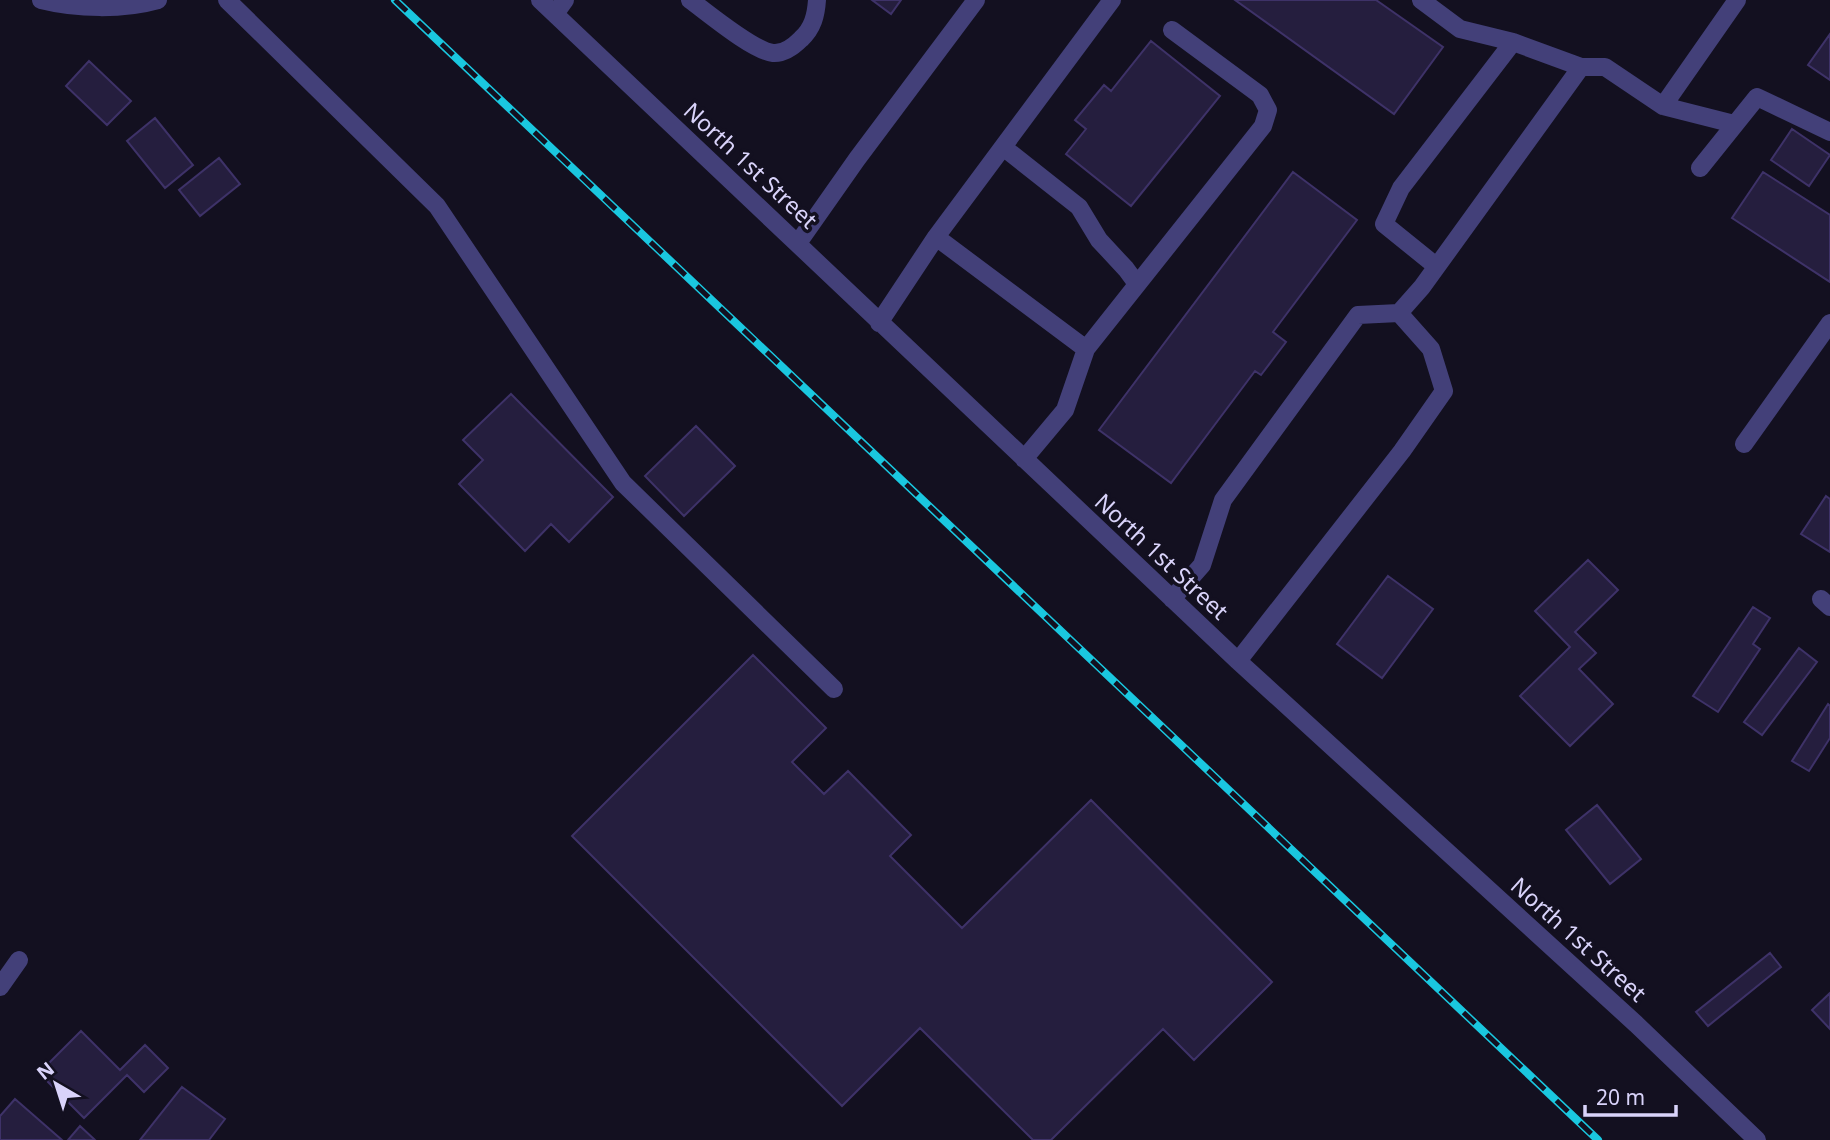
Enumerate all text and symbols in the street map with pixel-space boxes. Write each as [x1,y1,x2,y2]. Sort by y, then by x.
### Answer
street label: North 1st Street [677,95,825,235]
street label: North 1st Street [1088,486,1236,626]
street label: North 1st Street [1504,870,1654,1008]
north arrow [21,1049,91,1119]
text: N [31,1056,59,1086]
scale bar [1585,1074,1676,1118]
text: 20 m [1596,1083,1645,1111]

